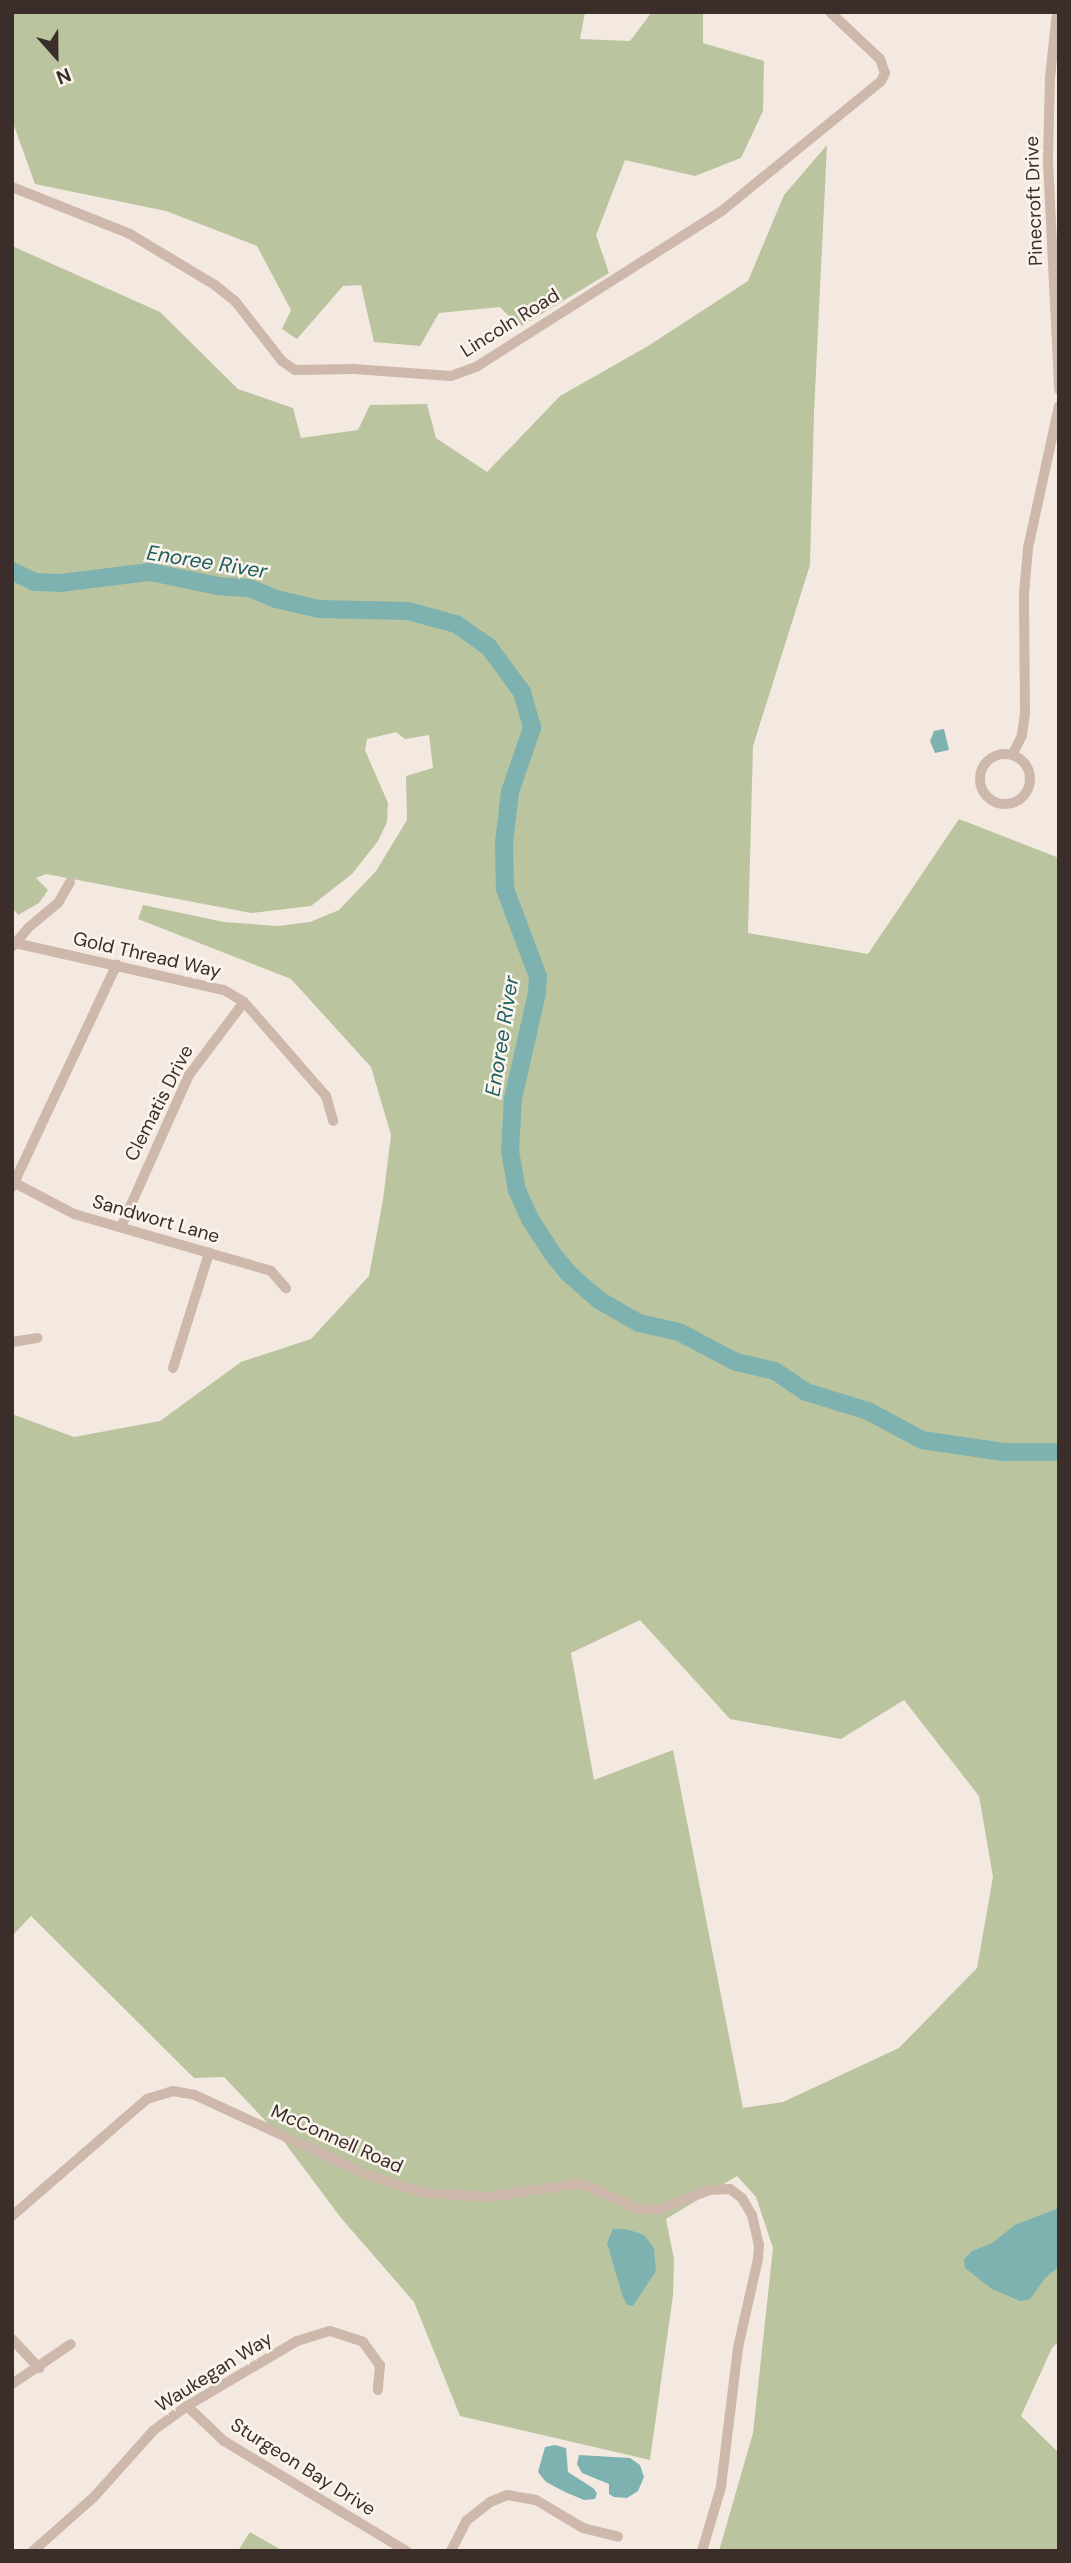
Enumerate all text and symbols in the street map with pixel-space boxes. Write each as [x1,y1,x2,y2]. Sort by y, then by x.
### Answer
north arrow [21,21,91,91]
text: N [53,62,75,90]
street label: Pinecroft Drive [1020,136,1048,266]
street label: Lincoln Road [456,284,564,362]
water label: Enoree River [145,540,269,584]
street label: Gold Thread Way [71,927,223,983]
water label: Enoree River [480,974,524,1098]
street label: Clematis Drive [120,1041,198,1165]
street label: Sandwort Lane [90,1190,222,1248]
street label: McConnell Road [267,2100,407,2178]
street label: Waukegan Way [151,2327,277,2417]
street label: Sturgeon Bay Drive [226,2413,380,2521]

